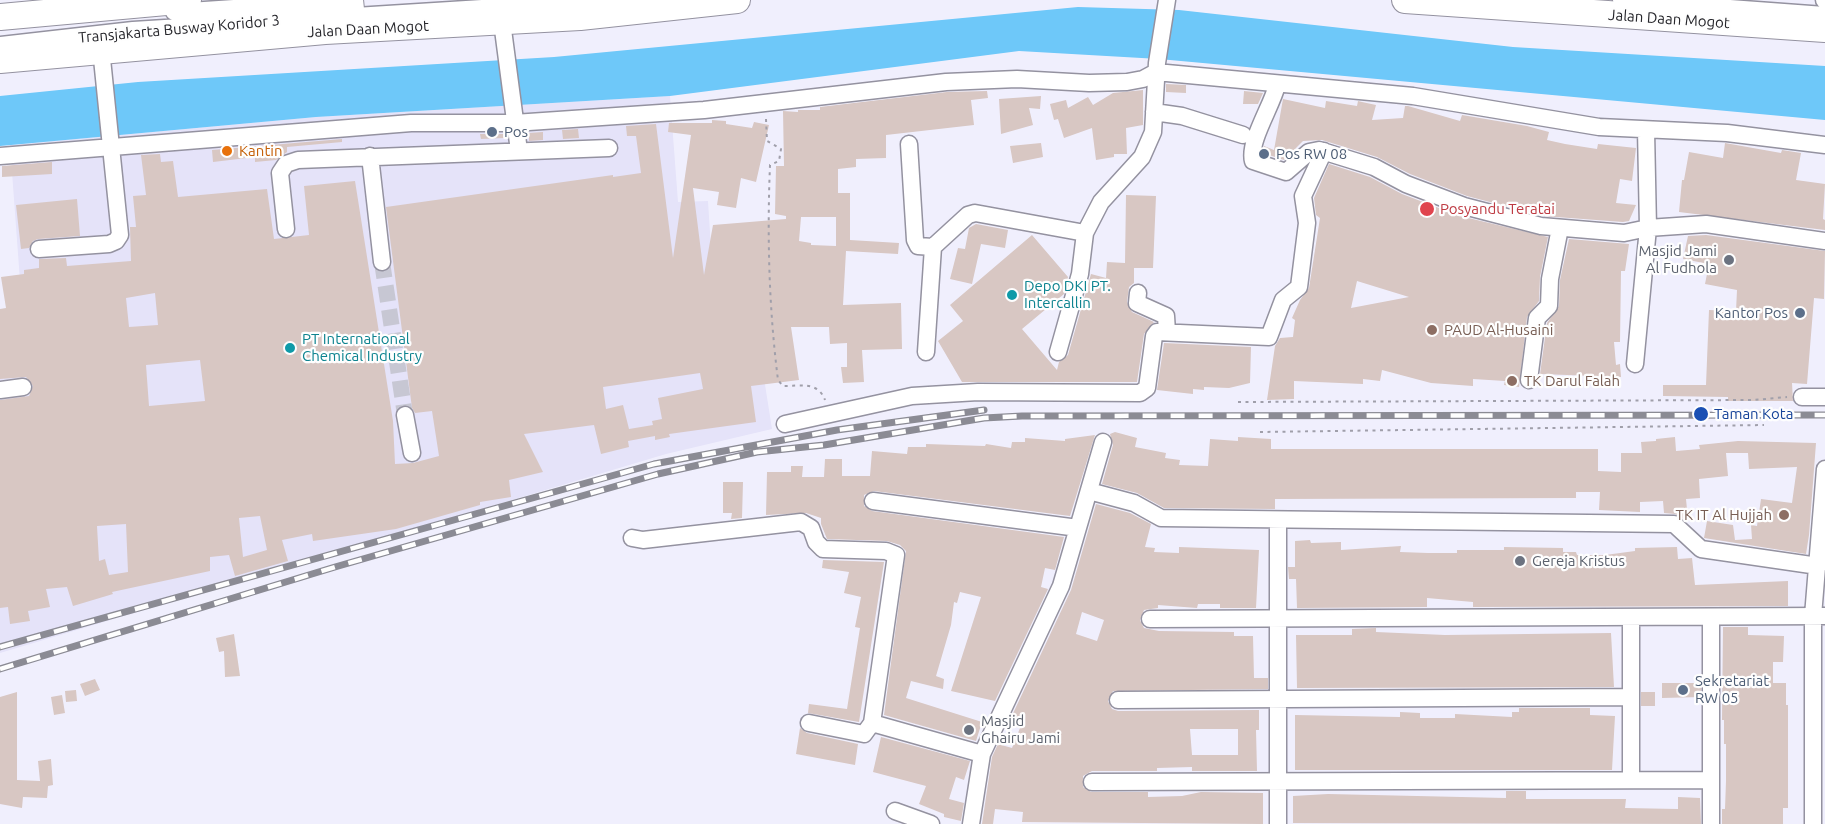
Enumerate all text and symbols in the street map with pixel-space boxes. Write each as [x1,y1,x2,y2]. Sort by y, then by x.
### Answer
street label: Jalan Daan Mogot [1608,6,1730,32]
street label: Transjakarta Busway Koridor 3 [77,11,281,47]
street label: Jalan Daan Mogot [307,17,429,41]
place label: Pos [504,123,528,141]
marker: Pos [485,125,499,139]
place label: Kantin [239,142,282,160]
marker: Kantin [220,144,234,158]
place label: Pos RW 08 [1276,145,1347,163]
marker: Pos RW 08 [1257,147,1271,161]
marker: Posyandu Teratai [1418,200,1436,218]
place label: Posyandu Teratai [1440,200,1555,218]
place label: Masjid Jami Al Fudhola [1639,242,1717,277]
marker: Masjid Jami Al Fudhola [1722,253,1736,267]
place label: Depo DKI PT. Intercallin [1024,277,1111,312]
marker: Depo DKI PT. Intercallin [1005,288,1019,302]
place label: Kantor Pos [1715,304,1788,322]
marker: Kantor Pos [1793,306,1807,320]
place label: PAUD Al-Husaini [1444,321,1553,339]
marker: PAUD Al-Husaini [1425,323,1439,337]
place label: PT International Chemical Industry [302,330,422,365]
marker: PT International Chemical Industry [283,341,297,355]
place label: TK Darul Falah [1524,372,1620,390]
marker: TK Darul Falah [1505,374,1519,388]
marker: Taman Kota [1692,405,1710,423]
place label: Taman Kota [1714,405,1793,423]
place label: TK IT Al Hujjah [1676,506,1772,524]
marker: TK IT Al Hujjah [1777,508,1791,522]
place label: Gereja Kristus [1532,552,1625,570]
marker: Gereja Kristus [1513,554,1527,568]
place label: Sekretariat RW 05 [1695,672,1769,707]
marker: Sekretariat RW 05 [1676,683,1690,697]
place label: Masjid Ghairu Jami [981,712,1060,747]
marker: Masjid Ghairu Jami [962,723,976,737]

